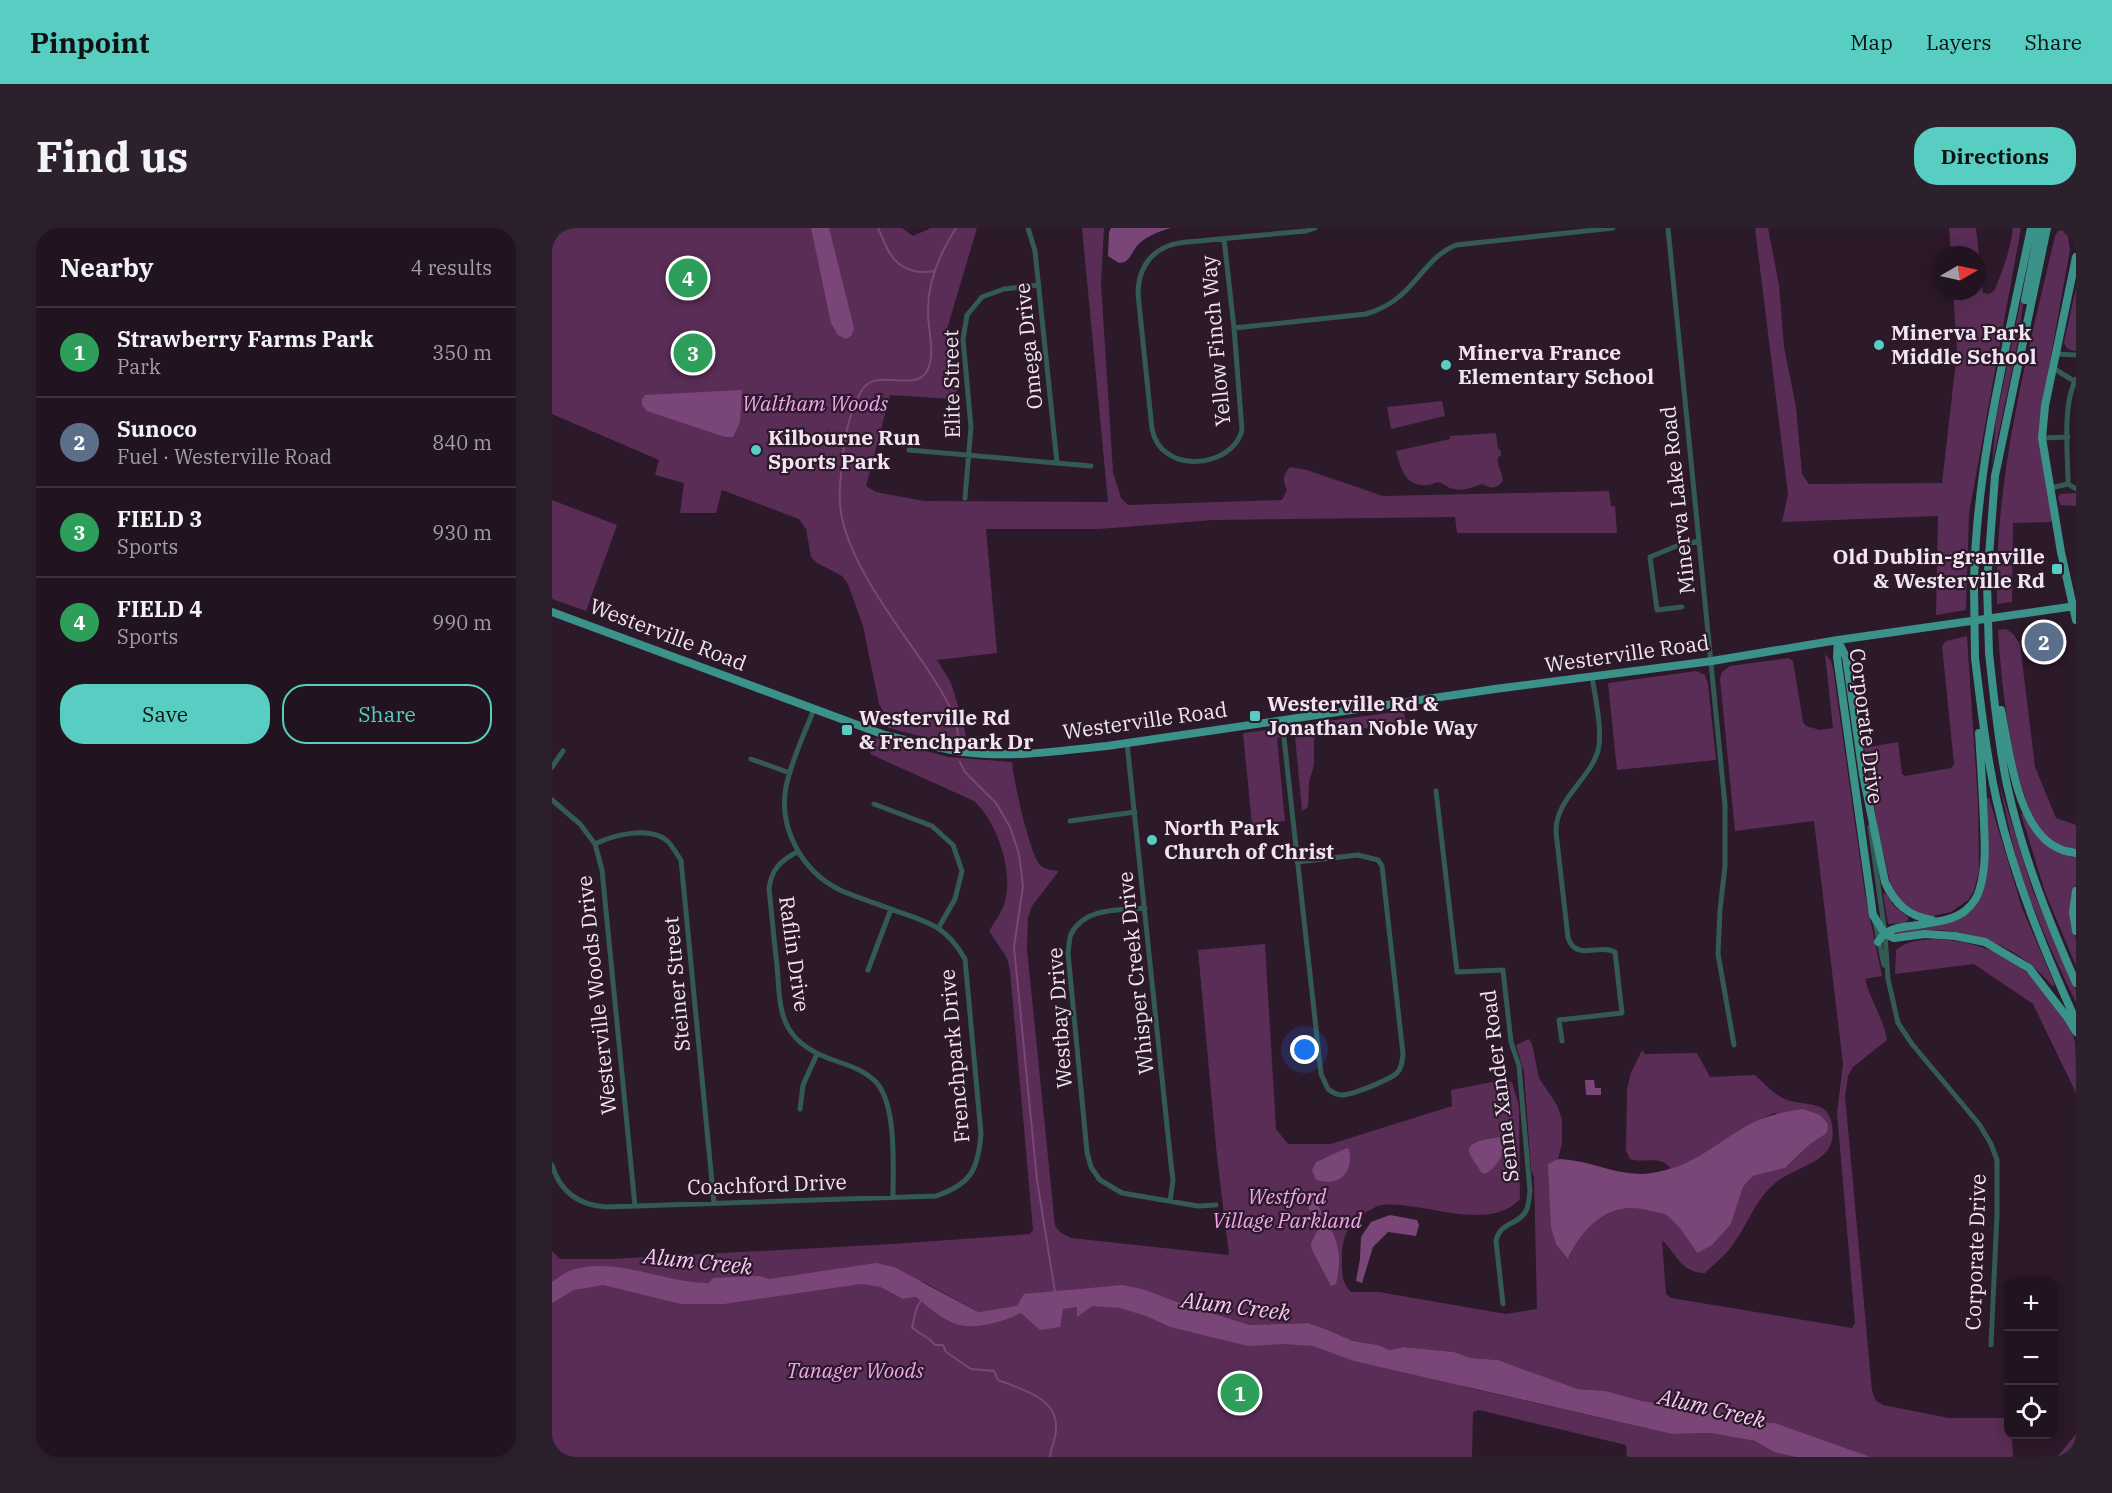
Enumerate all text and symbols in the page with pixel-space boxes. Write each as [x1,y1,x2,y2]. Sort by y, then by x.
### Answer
text: Pinpoint [30,24,150,61]
text: Map [1850,28,1893,56]
text: Layers [1926,28,1992,56]
text: Share [2025,28,2082,56]
button: Directions [1914,127,2076,185]
text: Find us [36,129,188,184]
north arrow [1932,246,1986,300]
text: Nearby [60,250,154,284]
text: 4 results [411,254,492,281]
street label: Yellow Finch Way [1194,254,1236,428]
pin: 4 [668,256,708,300]
street label: Omega Drive [1007,281,1049,411]
place label: Minerva Park Middle School [1891,318,2037,370]
text: Strawberry Farms Park [117,324,373,353]
street label: Elite Street [936,329,966,439]
pin: 3 [674,330,712,376]
place label: Minerva France Elementary School [1458,338,1654,390]
marker: Minerva Park Middle School [1872,338,1886,352]
text: 1 [74,339,86,366]
text: 350 m [432,339,492,366]
text: Park [117,353,161,380]
marker: Minerva France Elementary School [1439,358,1453,372]
park label: Waltham Woods [742,389,888,417]
street label: Minerva Lake Road [1653,404,1701,596]
text: Sunoco [117,414,197,443]
place label: Kilbourne Run Sports Park [768,423,921,475]
text: 2 [74,429,86,456]
text: 840 m [432,429,492,456]
text: Fuel · Westerville Road [117,443,332,470]
marker: Kilbourne Run Sports Park [749,443,763,457]
text: FIELD 3 [117,504,203,533]
text: 3 [74,519,86,546]
text: 930 m [432,519,492,546]
text: Sports [117,533,178,560]
place label: Old Dublin-granville & Westerville Rd [1833,542,2045,594]
marker: Old Dublin-granville & Westerville Rd [2050,562,2064,576]
street label: Westerville Road [586,591,751,677]
text: FIELD 4 [117,594,203,623]
text: 4 [74,609,86,636]
text: 990 m [432,609,492,636]
pin: 2 [2024,620,2064,664]
text: Sports [117,623,178,650]
street label: Westerville Road [1543,628,1711,678]
street label: Corporate Drive [1844,646,1890,805]
button: Save [60,684,270,744]
button: Share [282,684,492,744]
place label: Westerville Rd & Jonathan Noble Way [1267,689,1478,741]
street label: Westerville Road [1061,695,1229,745]
place label: Westerville Rd & Frenchpark Dr [859,703,1034,755]
marker: Westerville Rd & Jonathan Noble Way [1248,709,1262,723]
marker: Westerville Rd & Frenchpark Dr [840,723,854,737]
place label: North Park Church of Christ [1164,813,1334,865]
marker: North Park Church of Christ [1145,833,1159,847]
street label: Whisper Creek Drive [1110,870,1160,1076]
street label: Westerville Woods Drive [570,874,622,1116]
street label: Raflin Drive [773,894,817,1014]
street label: Steiner Street [656,915,696,1053]
street label: Westbay Drive [1040,947,1078,1090]
street label: Frenchpark Drive [932,968,976,1144]
street label: Senna Xander Road [1473,988,1525,1184]
your location [1290,1035,1319,1064]
street label: Coachford Drive [687,1167,847,1201]
street label: Corporate Drive [1958,1173,1992,1331]
park label: Westford Village Parkland [1212,1182,1363,1234]
water label: Alum Creek [640,1240,754,1281]
map controls [2004,1277,2058,1439]
button: + [2004,1277,2058,1331]
water label: Alum Creek [1178,1284,1292,1327]
button: − [2004,1331,2058,1385]
park label: Tanager Woods [786,1356,924,1384]
pin: 1 [1220,1370,1260,1416]
water label: Alum Creek [1654,1381,1769,1434]
button: locate [2004,1385,2058,1439]

